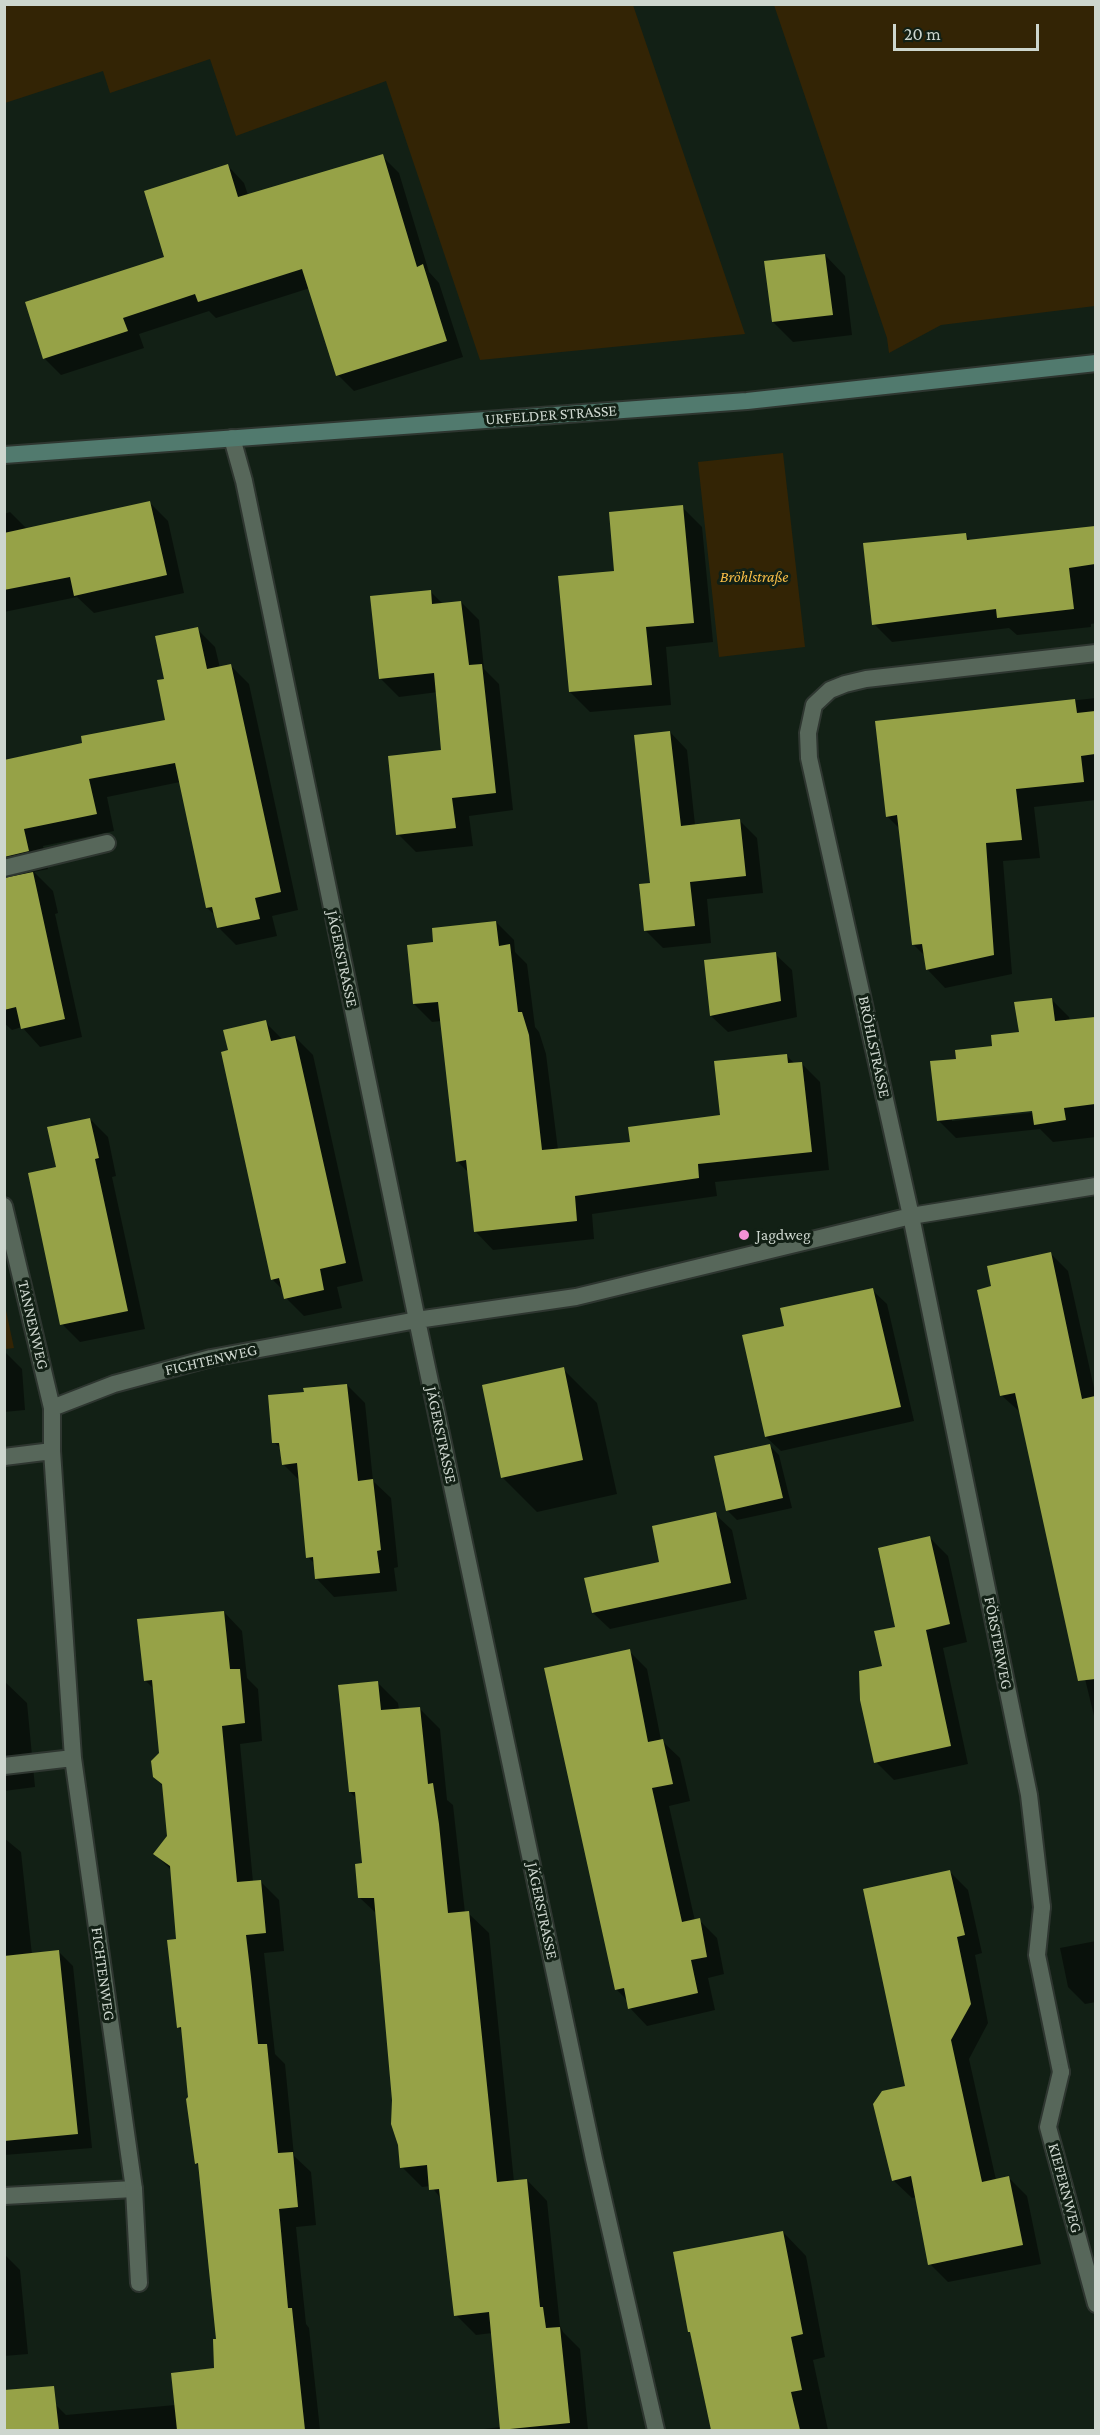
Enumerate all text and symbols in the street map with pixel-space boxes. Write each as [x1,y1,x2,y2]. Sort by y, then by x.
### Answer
scale bar [896,12,1042,50]
text: 20 m [904,24,941,44]
street label: URFELDER STRASSE [484,401,618,429]
park label: Bröhlstraße [720,567,788,587]
street label: JÄGERSTRASSE [322,909,362,1009]
street label: BRÖHLSTRASSE [854,994,894,1100]
place label: Jagdweg [756,1225,811,1245]
marker: Jagdweg [737,1228,751,1242]
street label: TANNENWEG [13,1279,53,1371]
street label: FICHTENWEG [163,1340,259,1380]
street label: JÄGERSTRASSE [421,1385,461,1485]
street label: FÖRSTERWEG [980,1595,1016,1691]
street label: JÄGERSTRASSE [522,1861,562,1961]
street label: FICHTENWEG [87,1926,119,2022]
street label: KIEFERNWEG [1044,2141,1086,2235]

